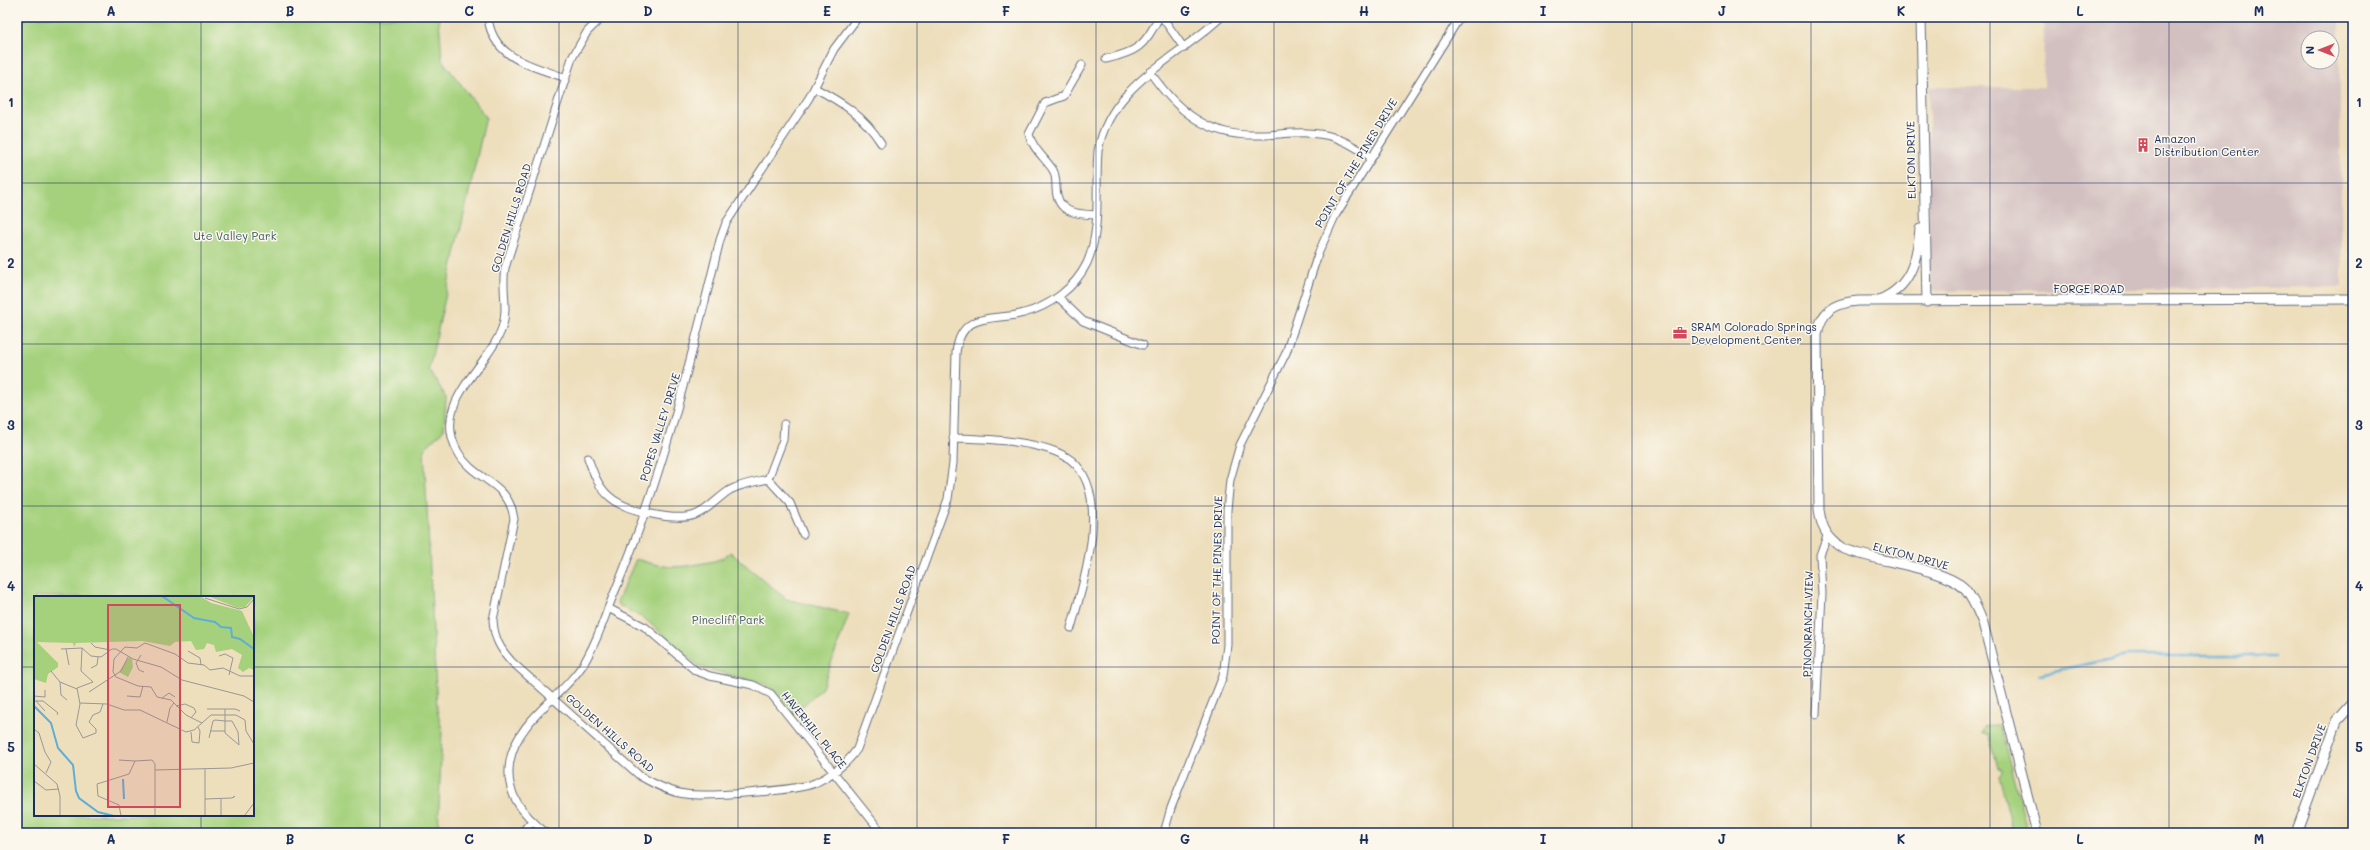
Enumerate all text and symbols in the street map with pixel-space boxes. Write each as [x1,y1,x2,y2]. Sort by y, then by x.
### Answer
text: A [106,2,116,19]
text: B [286,2,295,19]
text: C [464,2,474,19]
text: D [643,2,653,19]
text: E [823,2,831,19]
text: F [1002,2,1010,19]
text: G [1180,2,1190,19]
text: H [1359,2,1369,19]
text: I [1540,2,1547,19]
text: J [1718,2,1726,19]
text: K [1897,2,1906,19]
text: L [2076,2,2084,19]
text: M [2254,2,2264,19]
north arrow [2300,30,2340,70]
text: N [2302,46,2317,54]
text: 1 [8,93,14,110]
text: 1 [2356,93,2362,110]
street label: POINT OF THE PINES DRIVE [1311,95,1400,230]
street label: ELKTON DRIVE [1902,121,1919,199]
place label: Amazon Distribution Center [2154,131,2259,159]
building icon: Amazon Distribution Center [2135,137,2151,153]
street label: GOLDEN HILLS ROAD [487,162,534,274]
park label: Ute Valley Park [194,228,277,243]
text: 2 [7,254,15,271]
text: 2 [2355,254,2363,271]
street label: FORGE ROAD [2054,281,2124,296]
place label: SRAM Colorado Springs Development Center [1691,319,1817,347]
office icon: SRAM Colorado Springs Development Center [1672,325,1688,341]
street label: POPES VALLEY DRIVE [636,371,683,483]
text: 3 [7,416,15,433]
text: 3 [2355,416,2363,433]
street label: POINT OF THE PINES DRIVE [1208,496,1225,644]
street label: ELKTON DRIVE [1871,538,1951,573]
street label: GOLDEN HILLS ROAD [866,563,919,675]
street label: PINONRANCH VIEW [1799,571,1816,677]
text: 4 [7,577,15,594]
text: 4 [2355,577,2363,594]
inset map [34,596,254,816]
park label: Pinecliff Park [692,612,764,627]
street label: HAVERHILL PLACE [778,688,850,772]
street label: GOLDEN HILLS ROAD [563,690,658,775]
street label: ELKTON DRIVE [2288,722,2329,800]
text: 5 [7,738,15,755]
text: 5 [2355,738,2363,755]
text: A [106,830,116,847]
text: B [286,830,295,847]
text: C [464,830,474,847]
text: D [643,830,653,847]
text: E [823,830,831,847]
text: F [1002,830,1010,847]
text: G [1180,830,1190,847]
text: H [1359,830,1369,847]
text: I [1540,830,1547,847]
text: J [1718,830,1726,847]
text: K [1897,830,1906,847]
text: L [2076,830,2084,847]
text: M [2254,830,2264,847]

